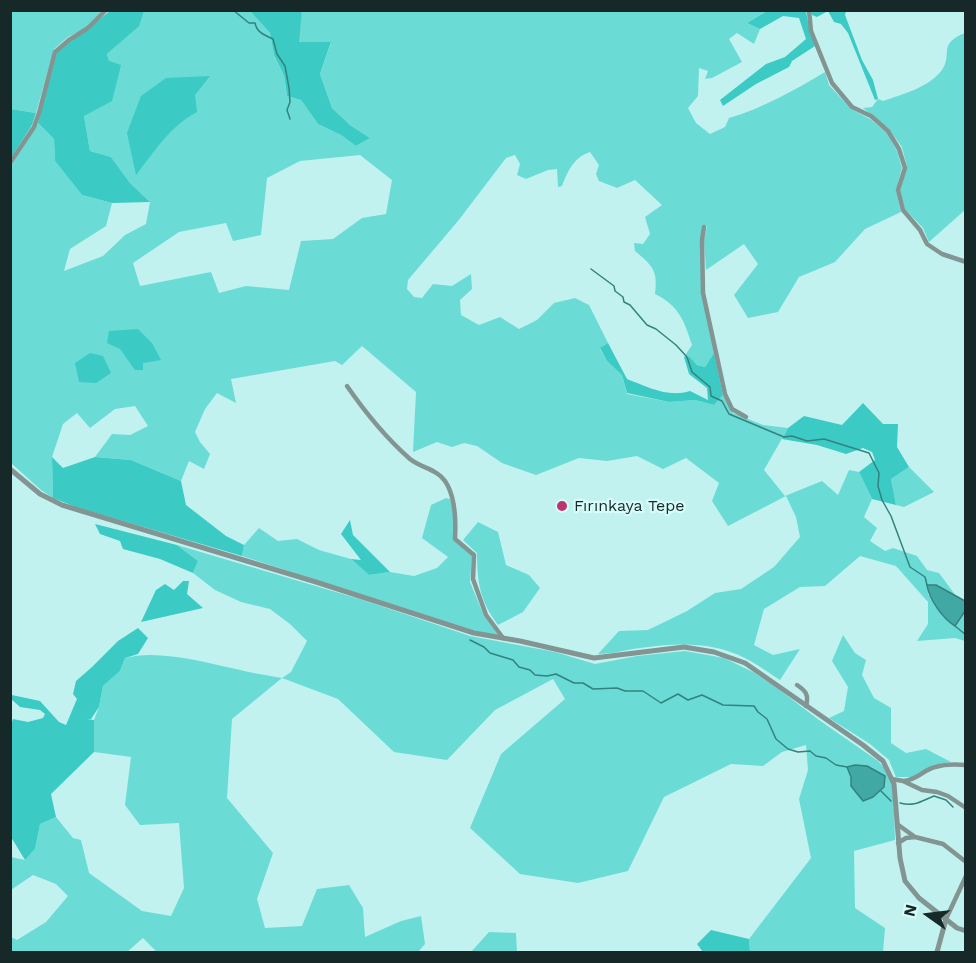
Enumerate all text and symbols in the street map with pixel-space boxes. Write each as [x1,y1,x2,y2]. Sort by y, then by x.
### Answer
place label: Fırınkaya Tepe [574,496,685,516]
marker: Fırınkaya Tepe [555,499,569,513]
north arrow [898,885,958,945]
text: N [899,902,921,919]

